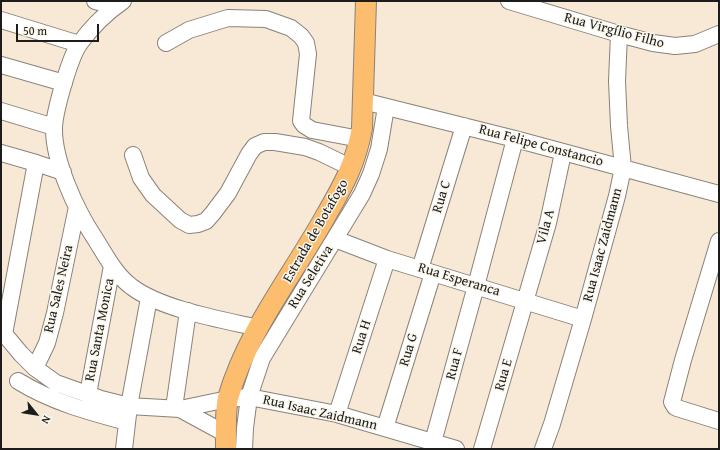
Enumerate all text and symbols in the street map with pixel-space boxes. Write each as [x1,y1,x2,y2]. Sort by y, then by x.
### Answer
street label: Rua Virgílio Filho [562,10,666,52]
scale bar [18,16,101,42]
text: 50 m [23,22,47,39]
street label: Rua Felipe Constancio [477,121,605,171]
street label: Estrada de Botafogo [280,176,352,286]
street label: Rua C [429,179,455,215]
street label: Rua Isaac Zaidmann [580,186,626,304]
street label: Vila A [533,208,559,246]
street label: Rua Seletiva [285,242,337,312]
street label: Rua Sales Neira [41,243,77,335]
street label: Rua Esperanca [416,260,502,300]
street label: Rua Santa Monica [82,277,118,383]
street label: Rua H [349,318,375,356]
street label: Rua G [396,331,422,369]
street label: Rua F [443,346,467,382]
street label: Rua E [491,357,517,393]
street label: Rua Isaac Zaidmann [261,392,379,434]
north arrow [16,394,56,434]
text: N [38,413,55,427]

